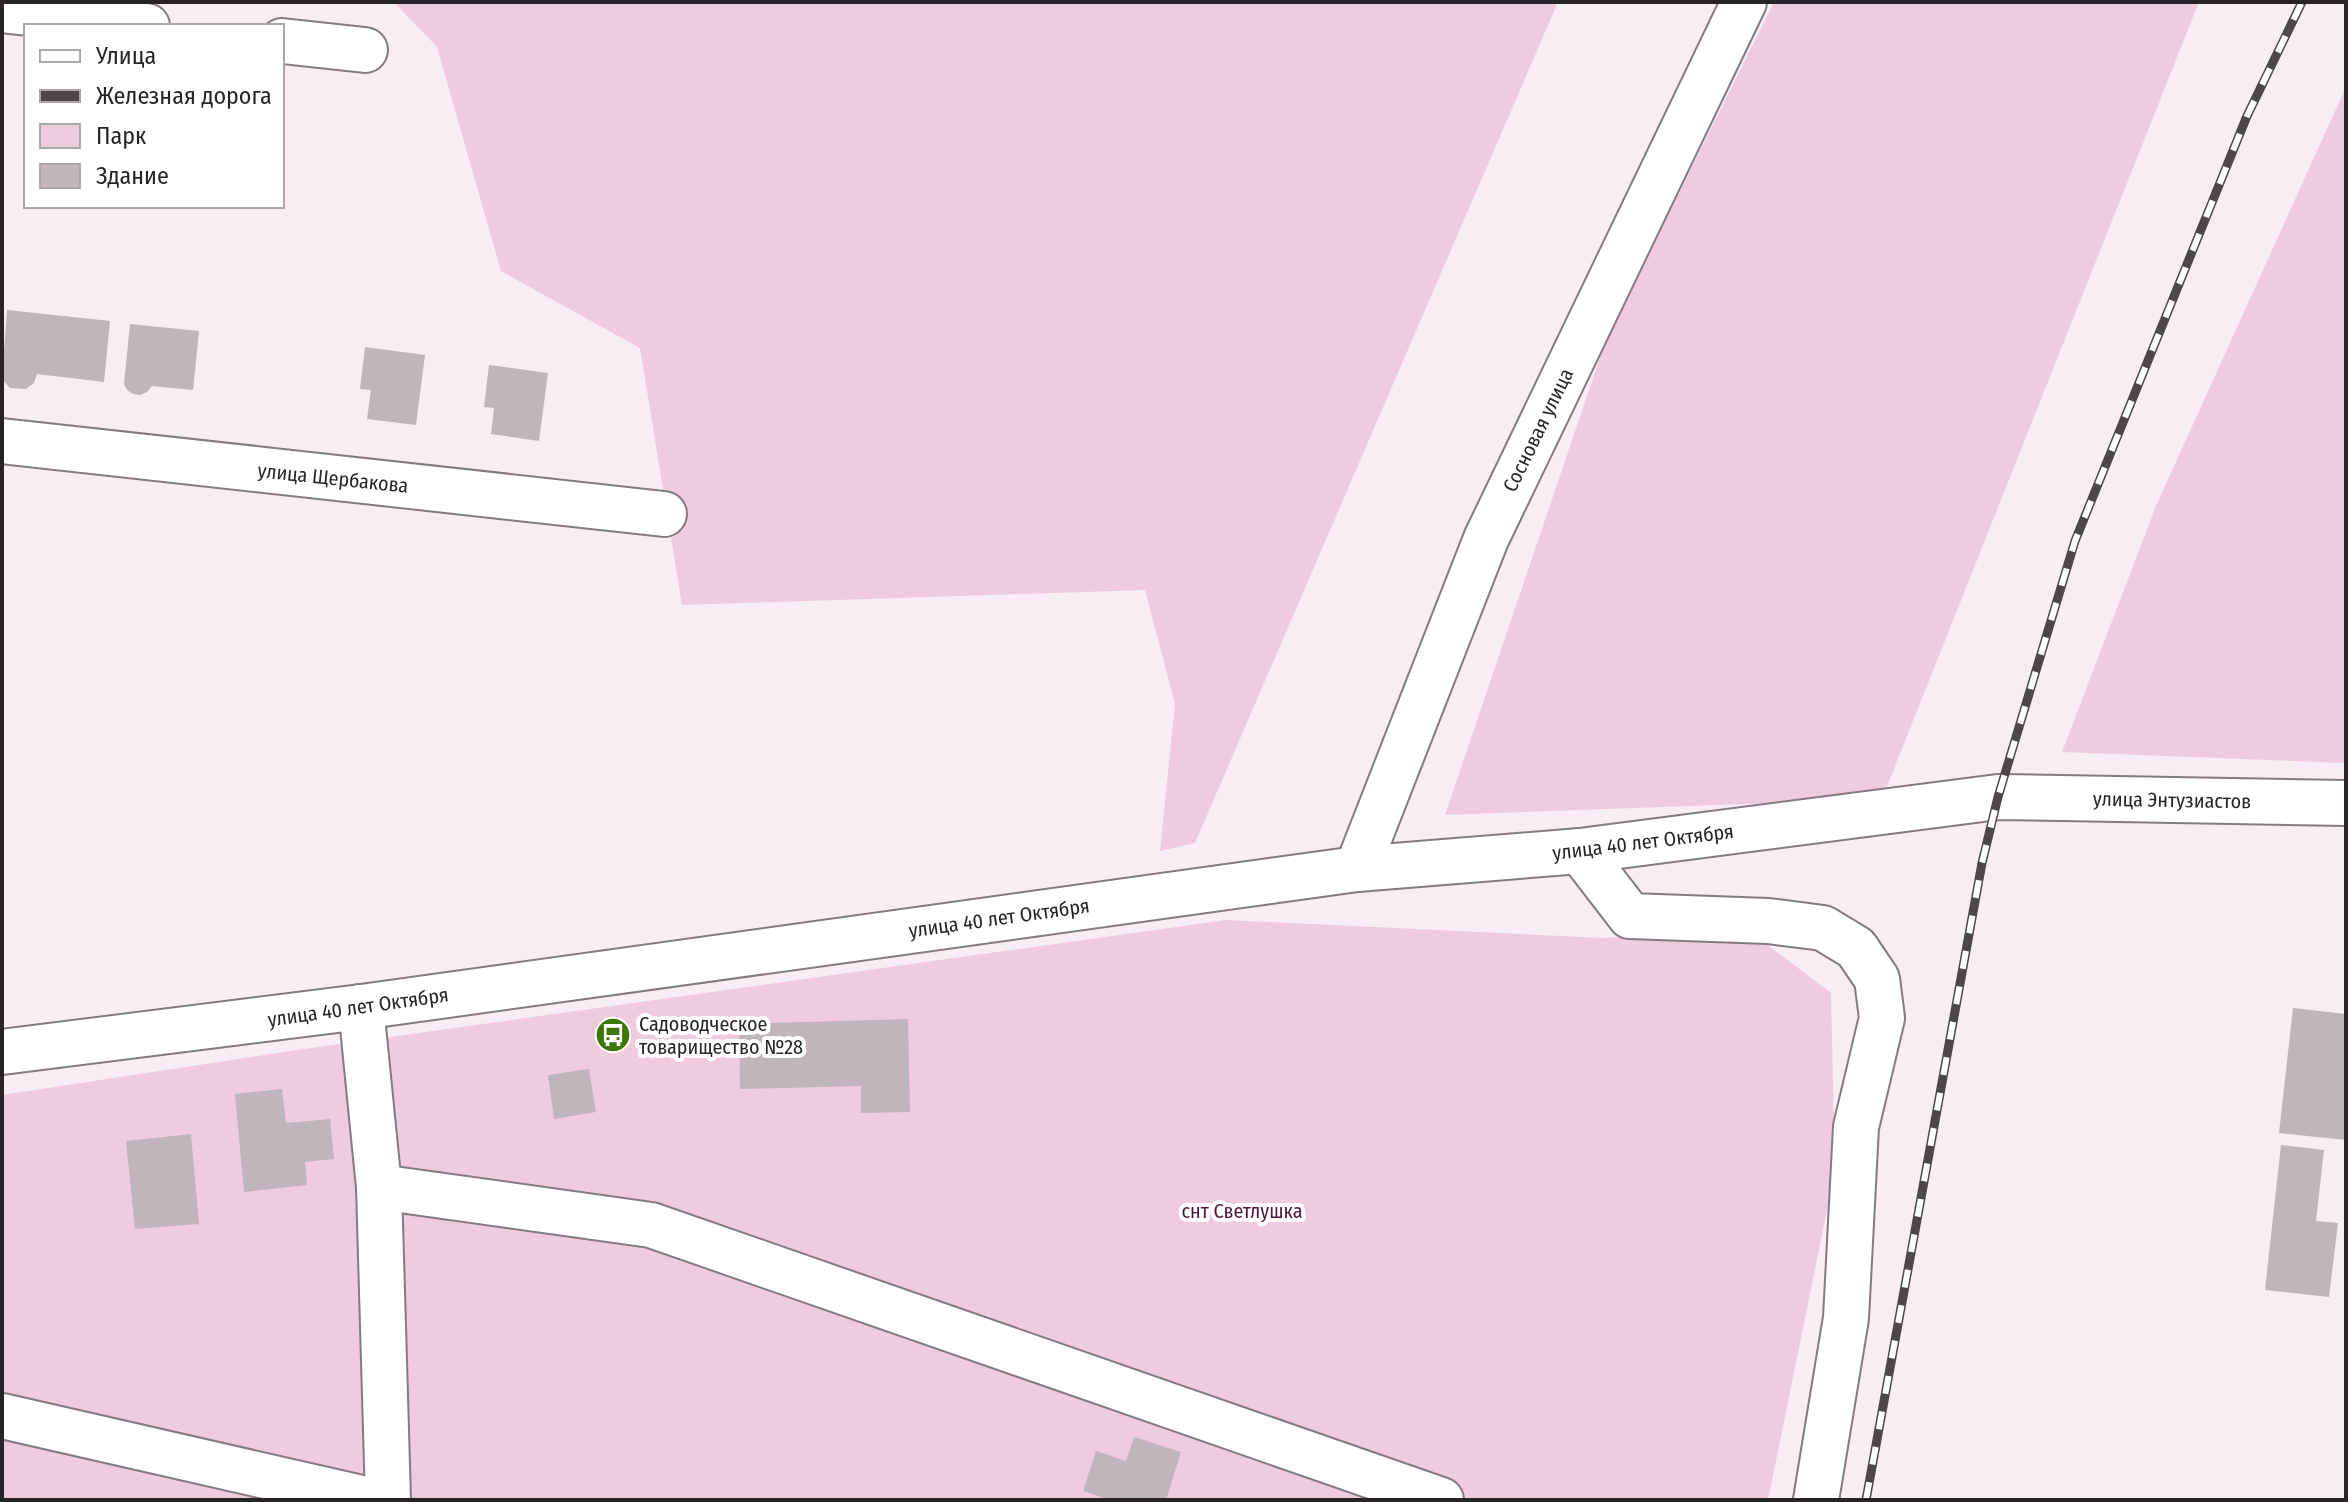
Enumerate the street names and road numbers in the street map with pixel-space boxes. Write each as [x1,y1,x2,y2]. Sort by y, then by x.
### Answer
street label: Сосновая улица [1498,364,1578,496]
street label: улица Щербакова [256,458,410,498]
street label: улица Энтузиастов [2093,787,2251,813]
street label: улица 40 лет Октября [1551,819,1735,865]
street label: улица 40 лет Октября [907,893,1091,943]
street label: улица 40 лет Октября [266,982,450,1032]

